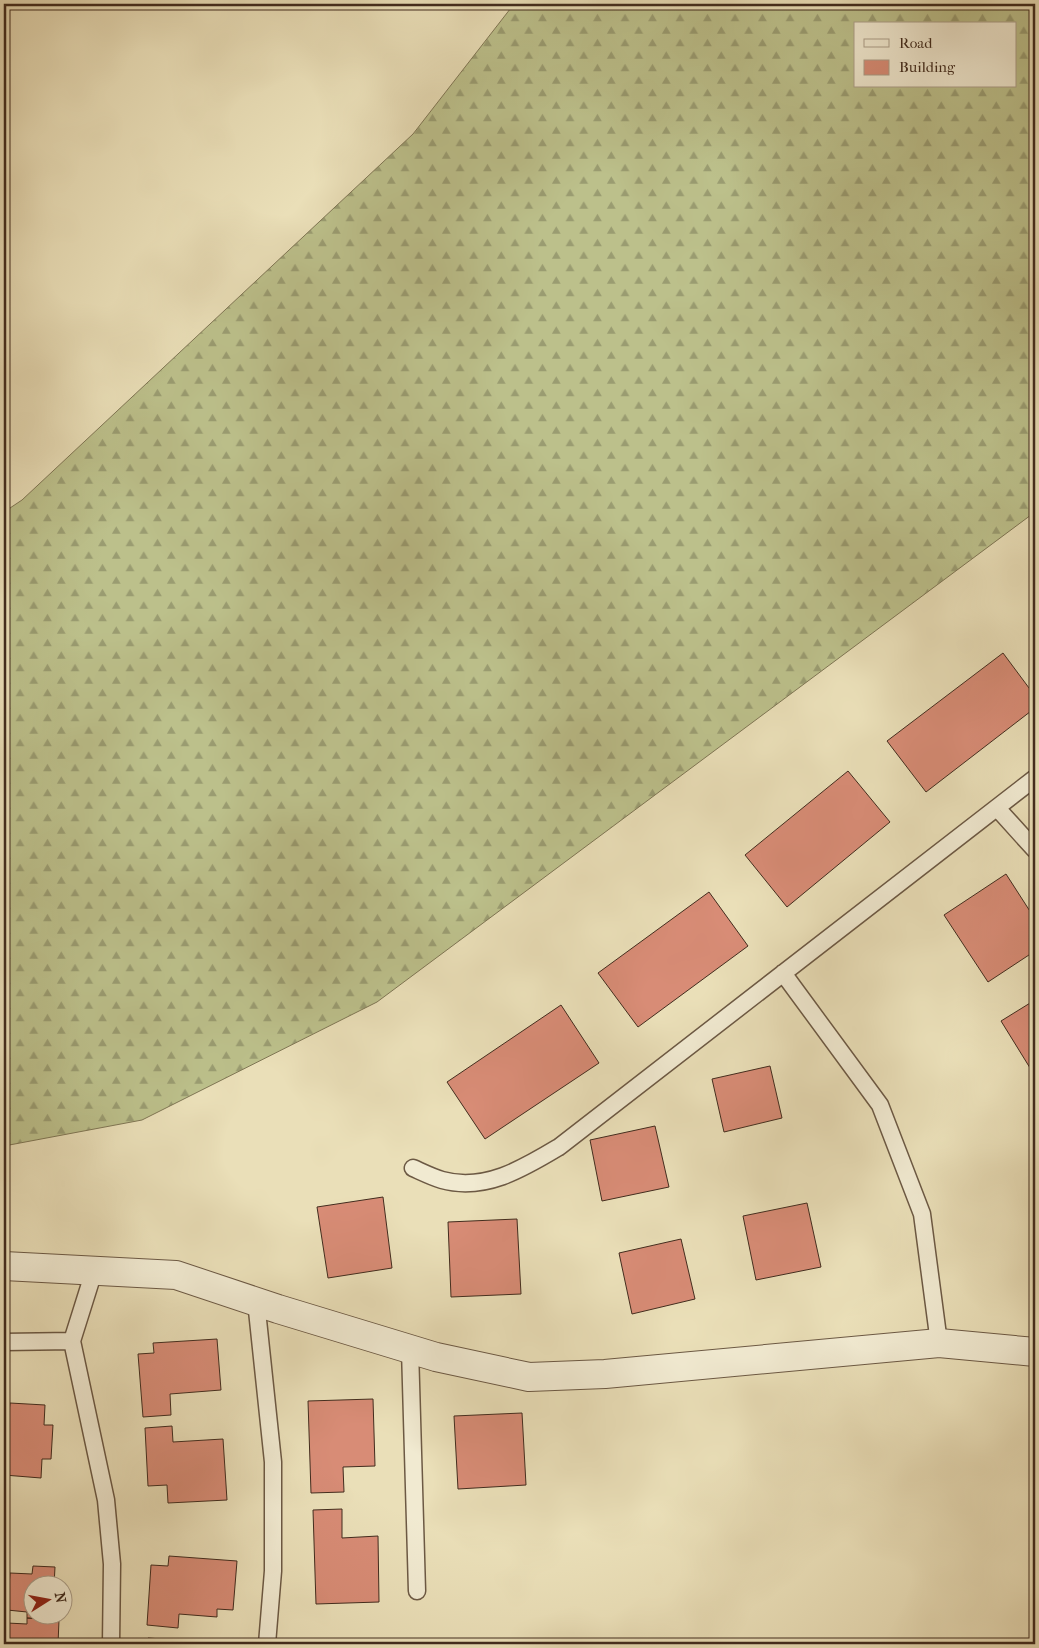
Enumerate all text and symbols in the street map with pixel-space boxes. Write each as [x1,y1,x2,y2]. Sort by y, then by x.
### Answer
legend [854,22,1016,88]
text: Road [899,34,933,52]
text: Building [899,58,956,76]
north arrow [22,1576,72,1626]
text: N [51,1591,70,1605]

